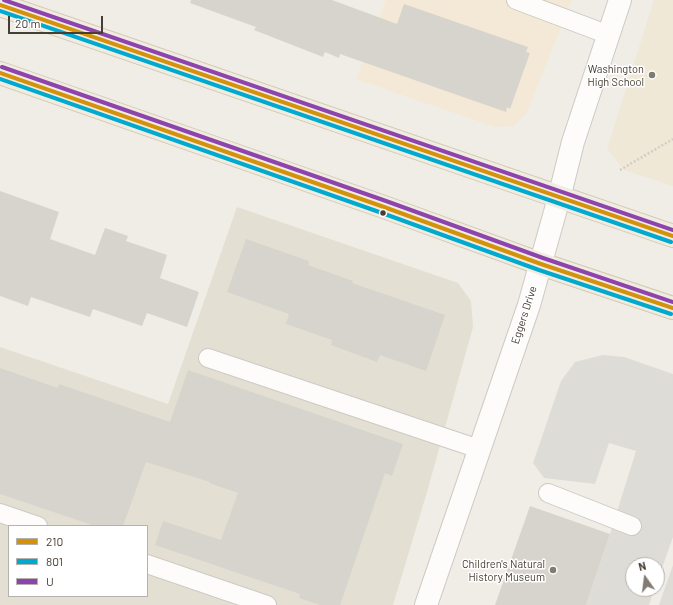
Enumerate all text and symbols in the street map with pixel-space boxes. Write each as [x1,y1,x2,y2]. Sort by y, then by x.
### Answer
scale bar [10,8,105,34]
text: 20 m [15,16,41,30]
place label: Washington High School [587,62,644,88]
marker: Washington High School [647,70,657,80]
unlabelled marker [378,208,388,218]
street label: Eggers Drive [508,284,540,346]
legend [8,525,148,597]
text: 210 [46,534,63,548]
text: 801 [46,554,63,568]
place label: Children's Natural History Museum [462,557,545,583]
north arrow [625,557,665,597]
text: N [637,559,647,573]
marker: Children's Natural History Museum [548,565,558,575]
text: U [46,574,54,588]

